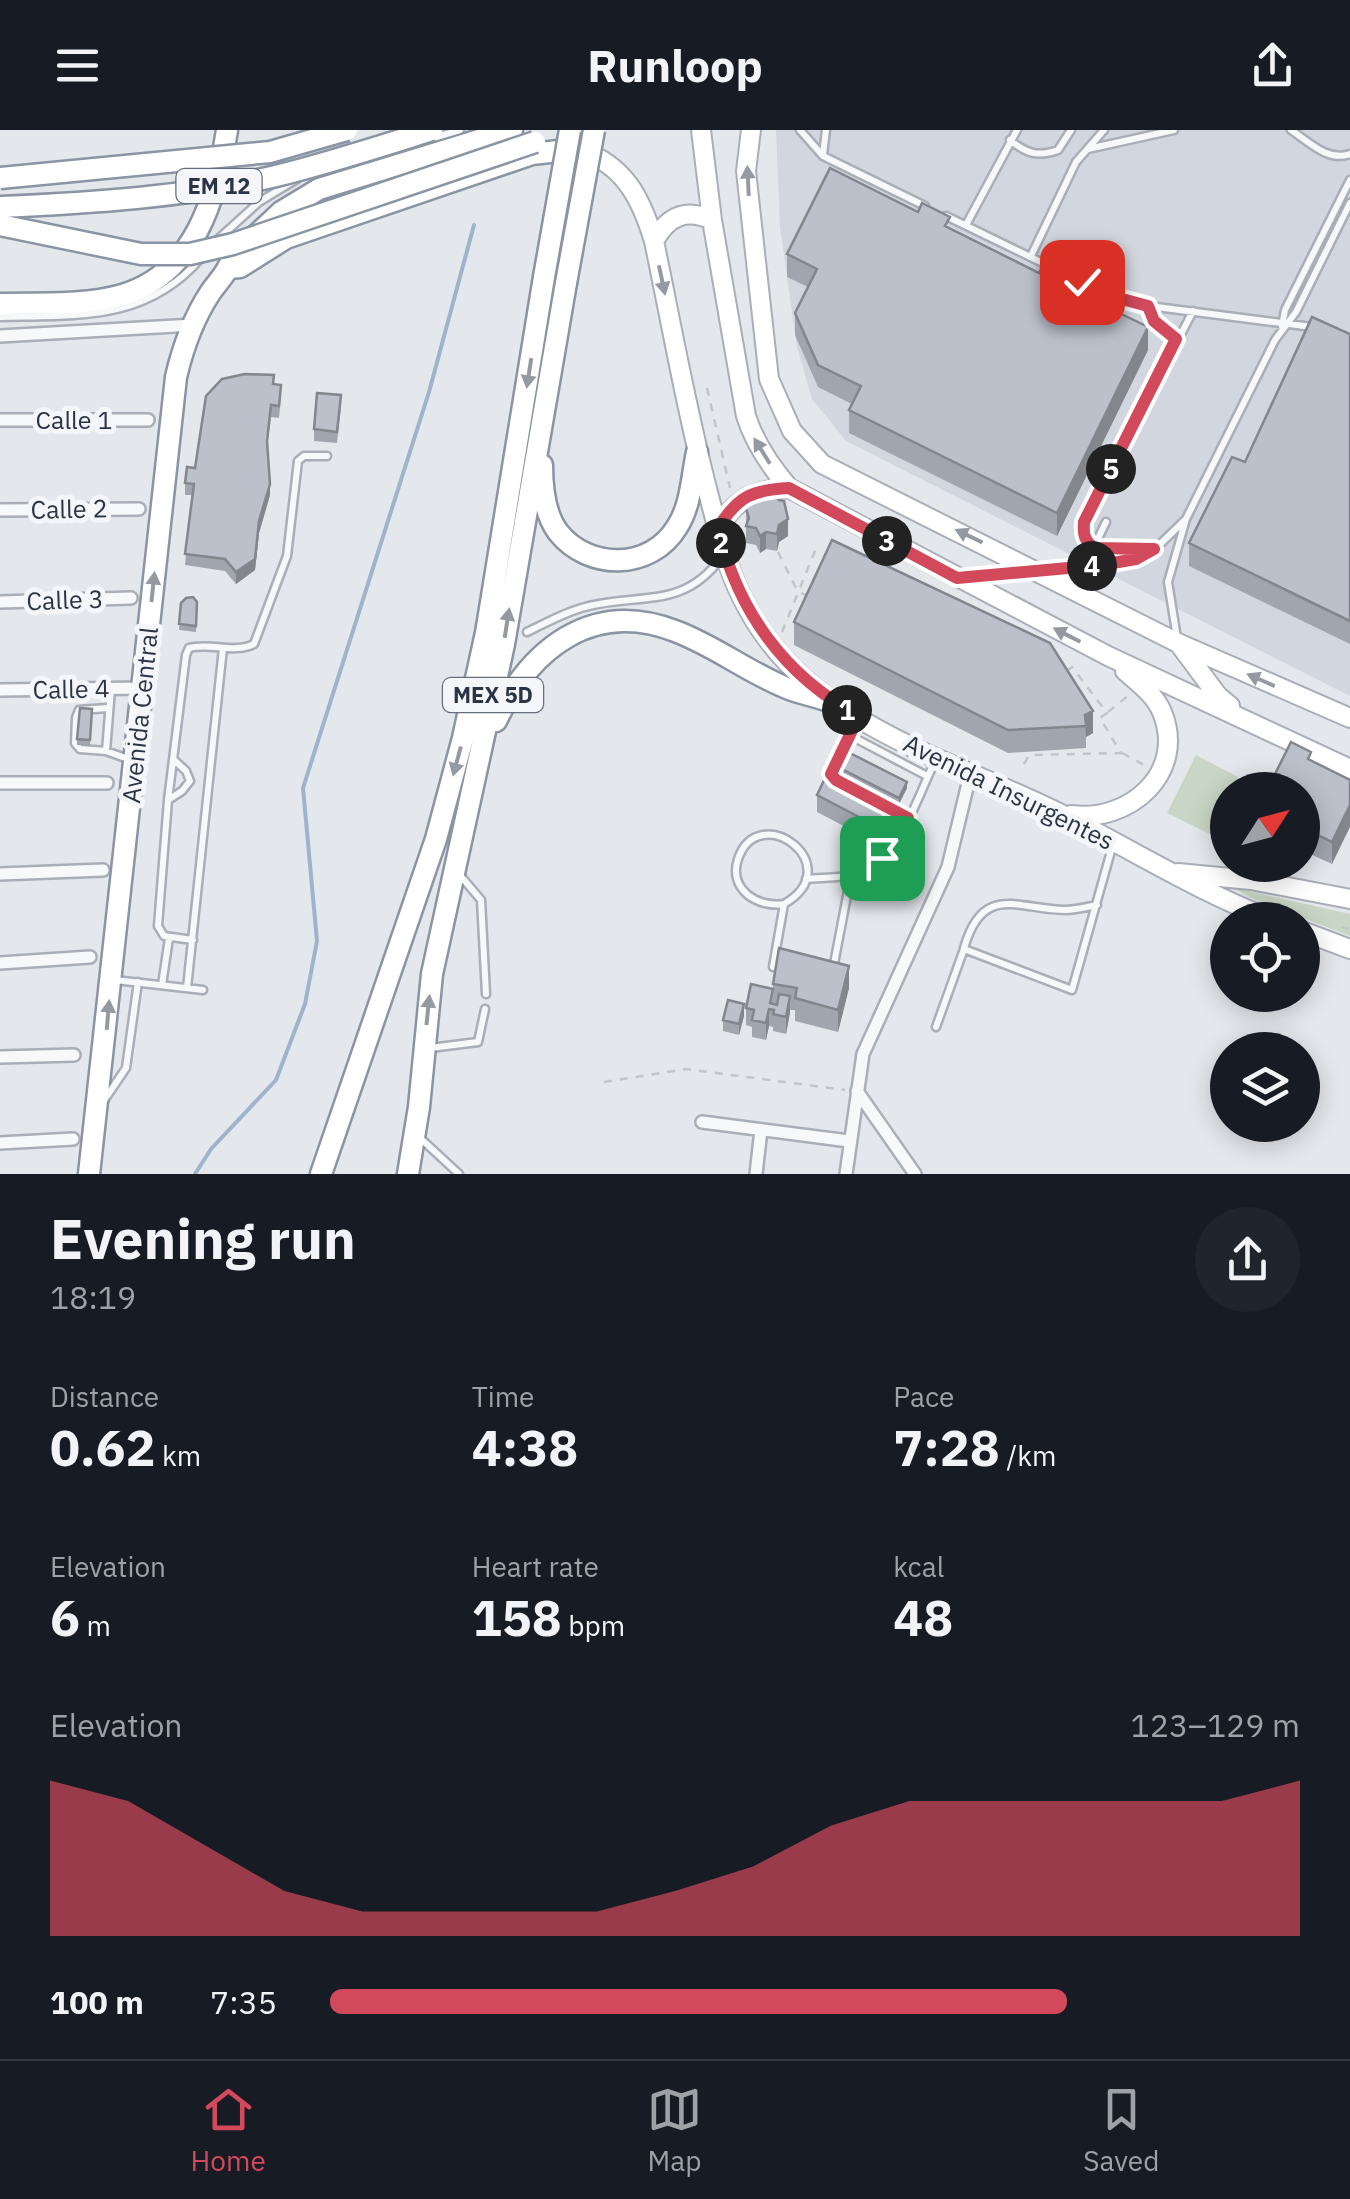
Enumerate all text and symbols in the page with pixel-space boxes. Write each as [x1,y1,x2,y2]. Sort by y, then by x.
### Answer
text: Runloop [587,36,763,94]
icon: menu [50,38,105,93]
icon: share [1245,38,1300,93]
one-way arrow [740,164,756,196]
road number: EM 12 [176,169,262,203]
pin [1040,240,1125,325]
icon: check [1055,255,1110,310]
one-way arrow [655,264,671,295]
one-way arrow [520,358,536,389]
street label: Calle 1 [36,403,112,436]
one-way arrow [753,438,772,465]
pin: 5 [1086,444,1136,494]
text: 5 [1103,450,1119,487]
street label: Calle 2 [30,491,108,526]
pin: 3 [862,516,912,566]
pin: 2 [696,518,746,568]
text: 3 [879,522,895,559]
text: 2 [713,524,729,561]
one-way arrow [954,528,983,545]
pin: 4 [1067,541,1117,591]
text: 4 [1084,547,1100,584]
one-way arrow [146,571,162,603]
street label: Calle 3 [26,582,104,617]
one-way arrow [500,607,515,638]
street label: Avenida Central [114,625,165,805]
one-way arrow [1052,627,1081,644]
street label: Calle 4 [32,671,110,706]
one-way arrow [1246,672,1276,688]
road number: MEX 5D [443,678,543,712]
pin: 1 [822,685,872,735]
text: 1 [839,691,855,728]
street label: Avenida Insurgentes [898,726,1120,857]
one-way arrow [448,746,464,777]
north arrow [1210,772,1320,882]
map controls [1210,772,1320,1142]
pin [840,816,925,901]
icon: arrive [855,831,910,886]
button: locate [1210,902,1320,1012]
one-way arrow [420,993,436,1025]
one-way arrow [100,998,116,1030]
button: layers [1210,1032,1320,1142]
text: Evening run [50,1203,356,1274]
button: share [1195,1207,1300,1312]
text: 18:19 [50,1276,136,1318]
text: Distance [50,1378,159,1415]
text: Time [472,1378,535,1415]
text: Pace [893,1378,954,1415]
text: 0.62 [50,1415,156,1480]
text: 4:38 [472,1415,578,1480]
text: 7:28 [893,1415,1000,1480]
text: km [156,1437,201,1474]
text: /km [1000,1437,1056,1474]
text: Elevation [50,1548,166,1585]
text: Heart rate [472,1548,599,1585]
text: kcal [893,1548,944,1585]
text: 6 [50,1585,80,1650]
text: 158 [472,1585,562,1650]
text: 48 [893,1585,953,1650]
text: m [80,1607,111,1644]
text: bpm [562,1607,625,1644]
text: Elevation [50,1704,183,1746]
text: 123–129 m [1130,1704,1300,1746]
text: 100 m [50,1981,144,2023]
text: 7:35 [210,1981,277,2023]
tab: Home [191,2082,266,2179]
tab: Map [647,2082,702,2179]
tab: Saved [1083,2082,1159,2179]

